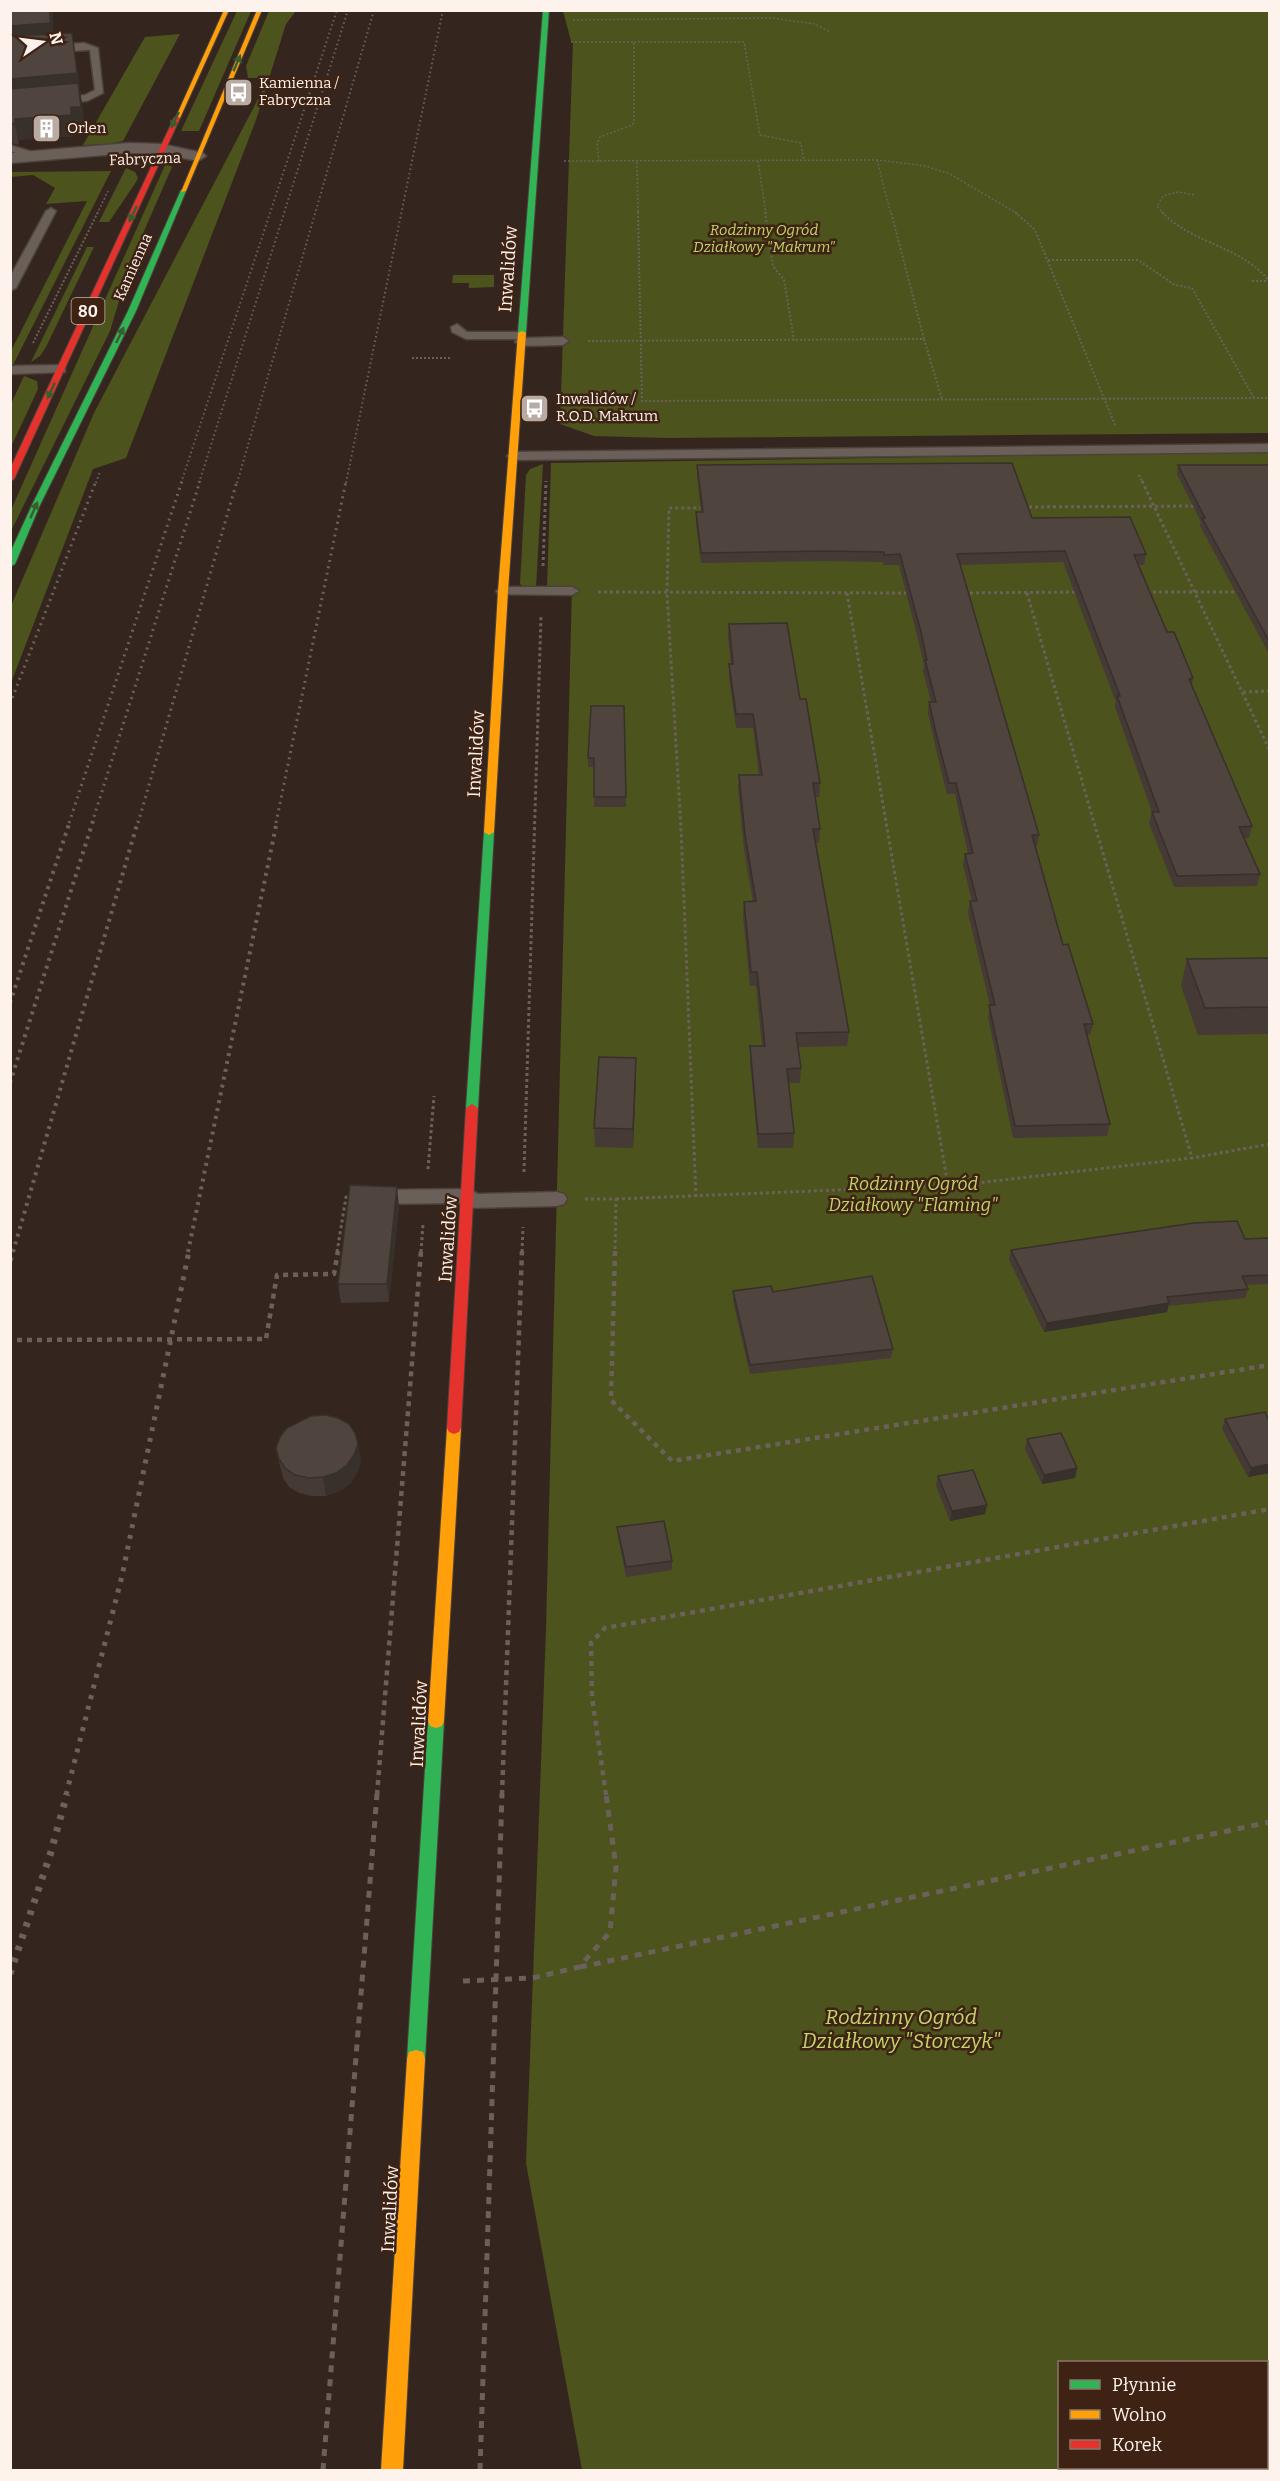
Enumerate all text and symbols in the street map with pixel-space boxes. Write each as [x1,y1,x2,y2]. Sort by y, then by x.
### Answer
north arrow [12,12,72,72]
text: N [45,30,67,47]
one-way arrow [232,54,242,72]
place label: Kamienna / Fabryczna [259,74,339,109]
bus stop icon: Kamienna / Fabryczna [222,76,254,108]
one-way arrow [171,111,180,128]
building icon: Orlen [30,112,62,144]
place label: Orlen [67,119,107,137]
street label: Fabryczna [109,149,181,169]
one-way arrow [128,205,137,222]
park label: Rodzinny Ogród Działkowy "Makrum" [693,221,835,256]
street label: Inwalidów [494,224,522,313]
street label: Kamienna [110,230,156,304]
road number: 80 [72,298,104,324]
one-way arrow [115,327,124,344]
one-way arrow [46,382,56,400]
place label: Inwalidów / R.O.D. Makrum [556,390,659,425]
bus stop icon: Inwalidów / R.O.D. Makrum [519,392,551,424]
one-way arrow [29,502,38,519]
street label: Inwalidów [463,709,489,798]
park label: Rodzinny Ogród Działkowy "Flaming" [828,1173,998,1216]
street label: Inwalidów [434,1194,462,1283]
street label: Inwalidów [406,1679,432,1768]
park label: Rodzinny Ogród Działkowy "Storczyk" [802,2004,1001,2054]
street label: Inwalidów [377,2164,403,2253]
legend [1058,2361,1268,2469]
text: Płynnie [1112,2374,1176,2396]
text: Wolno [1112,2404,1166,2426]
text: Korek [1112,2434,1163,2456]

